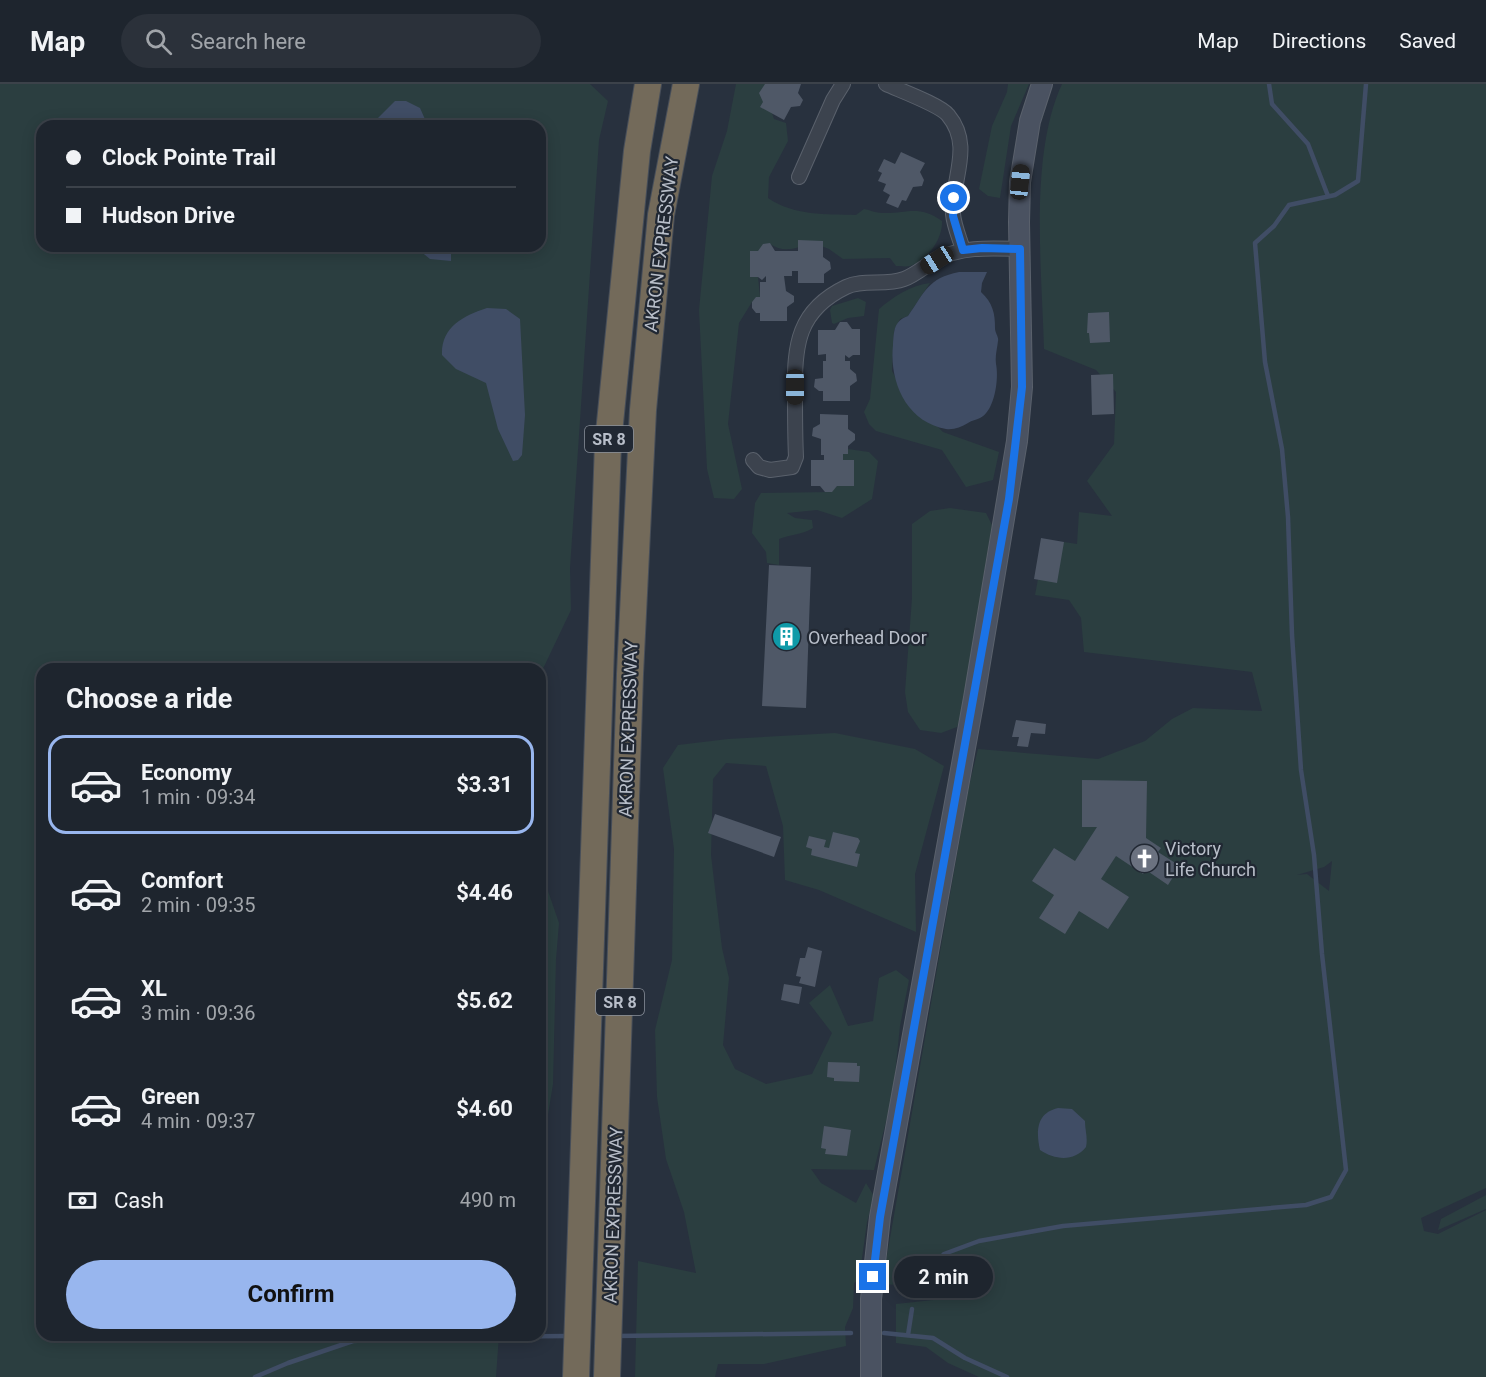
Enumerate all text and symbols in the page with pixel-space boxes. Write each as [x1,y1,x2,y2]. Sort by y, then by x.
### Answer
search box [121,14,541,68]
text: Map [30,25,85,58]
icon: search [142,25,175,58]
text: Search here [190,29,306,54]
text: Map [1197,29,1239,53]
text: Directions [1272,29,1366,53]
text: Saved [1399,29,1456,53]
text: Clock Pointe Trail [102,145,276,170]
street label: AKRON EXPRESSWAY [640,155,682,333]
car [1009,163,1031,201]
route start [940,184,967,211]
text: Hudson Drive [102,203,235,228]
car [917,243,957,277]
car [786,369,804,405]
road number: SR 8 [585,426,633,452]
building icon: Overhead Door [771,621,803,653]
place label: Overhead Door [808,627,927,648]
street label: AKRON EXPRESSWAY [614,640,642,818]
text: Choose a ride [66,683,232,715]
icon: car [69,758,123,812]
text: Economy [141,760,232,785]
text: $3.31 [456,772,513,797]
text: 1 min · 09:34 [141,785,256,809]
place label: Victory Life Church [1165,838,1256,880]
church icon: Victory Life Church [1128,842,1160,874]
icon: car [69,866,123,920]
text: Comfort [141,868,223,893]
text: $4.46 [456,880,513,905]
text: 2 min · 09:35 [141,893,256,917]
icon: car [69,974,123,1028]
text: XL [141,976,167,1001]
text: $5.62 [456,988,513,1013]
road number: SR 8 [596,989,644,1015]
text: 3 min · 09:36 [141,1001,256,1025]
icon: car [69,1082,123,1136]
text: Green [141,1084,200,1109]
text: $4.60 [456,1096,513,1121]
text: 4 min · 09:37 [141,1109,256,1133]
street label: AKRON EXPRESSWAY [599,1126,627,1304]
icon: cash [66,1184,99,1217]
text: Cash [114,1188,164,1213]
text: 490 m [460,1188,516,1212]
callout: 2 min [894,1256,993,1298]
button: Confirm [66,1260,516,1329]
route end [859,1263,886,1290]
text: 2 min [918,1265,969,1289]

